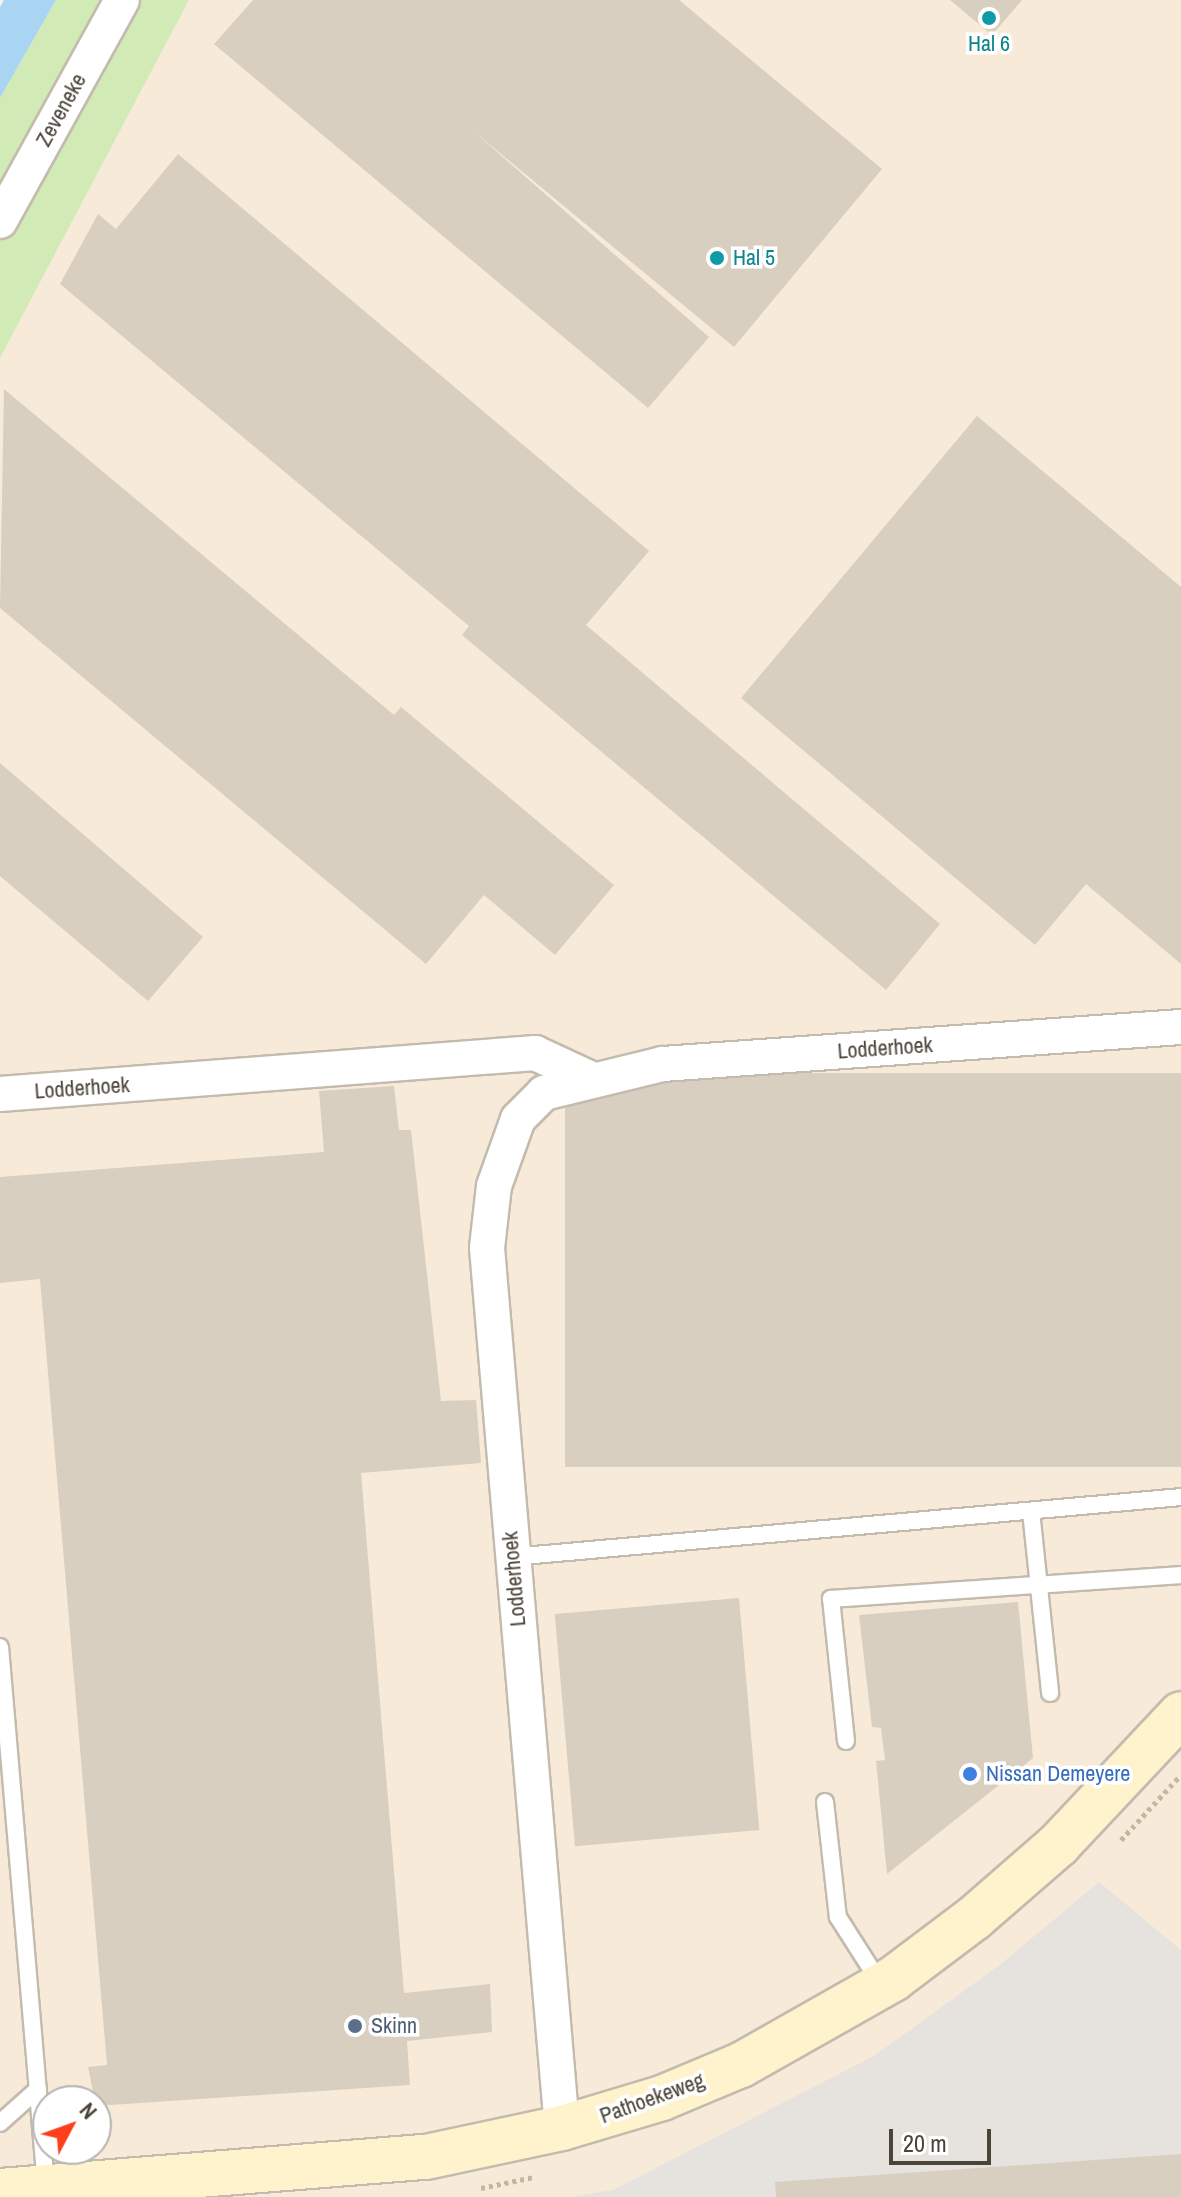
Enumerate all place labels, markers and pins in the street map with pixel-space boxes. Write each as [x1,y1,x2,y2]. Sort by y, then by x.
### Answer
marker: Hal 6 [980,9,998,27]
place label: Hal 6 [968,31,1010,57]
place label: Hal 5 [733,245,775,271]
marker: Hal 5 [708,249,726,267]
place label: Nissan Demeyere [986,1761,1130,1787]
marker: Nissan Demeyere [961,1765,979,1783]
place label: Skinn [371,2013,417,2039]
marker: Skinn [346,2017,364,2035]

